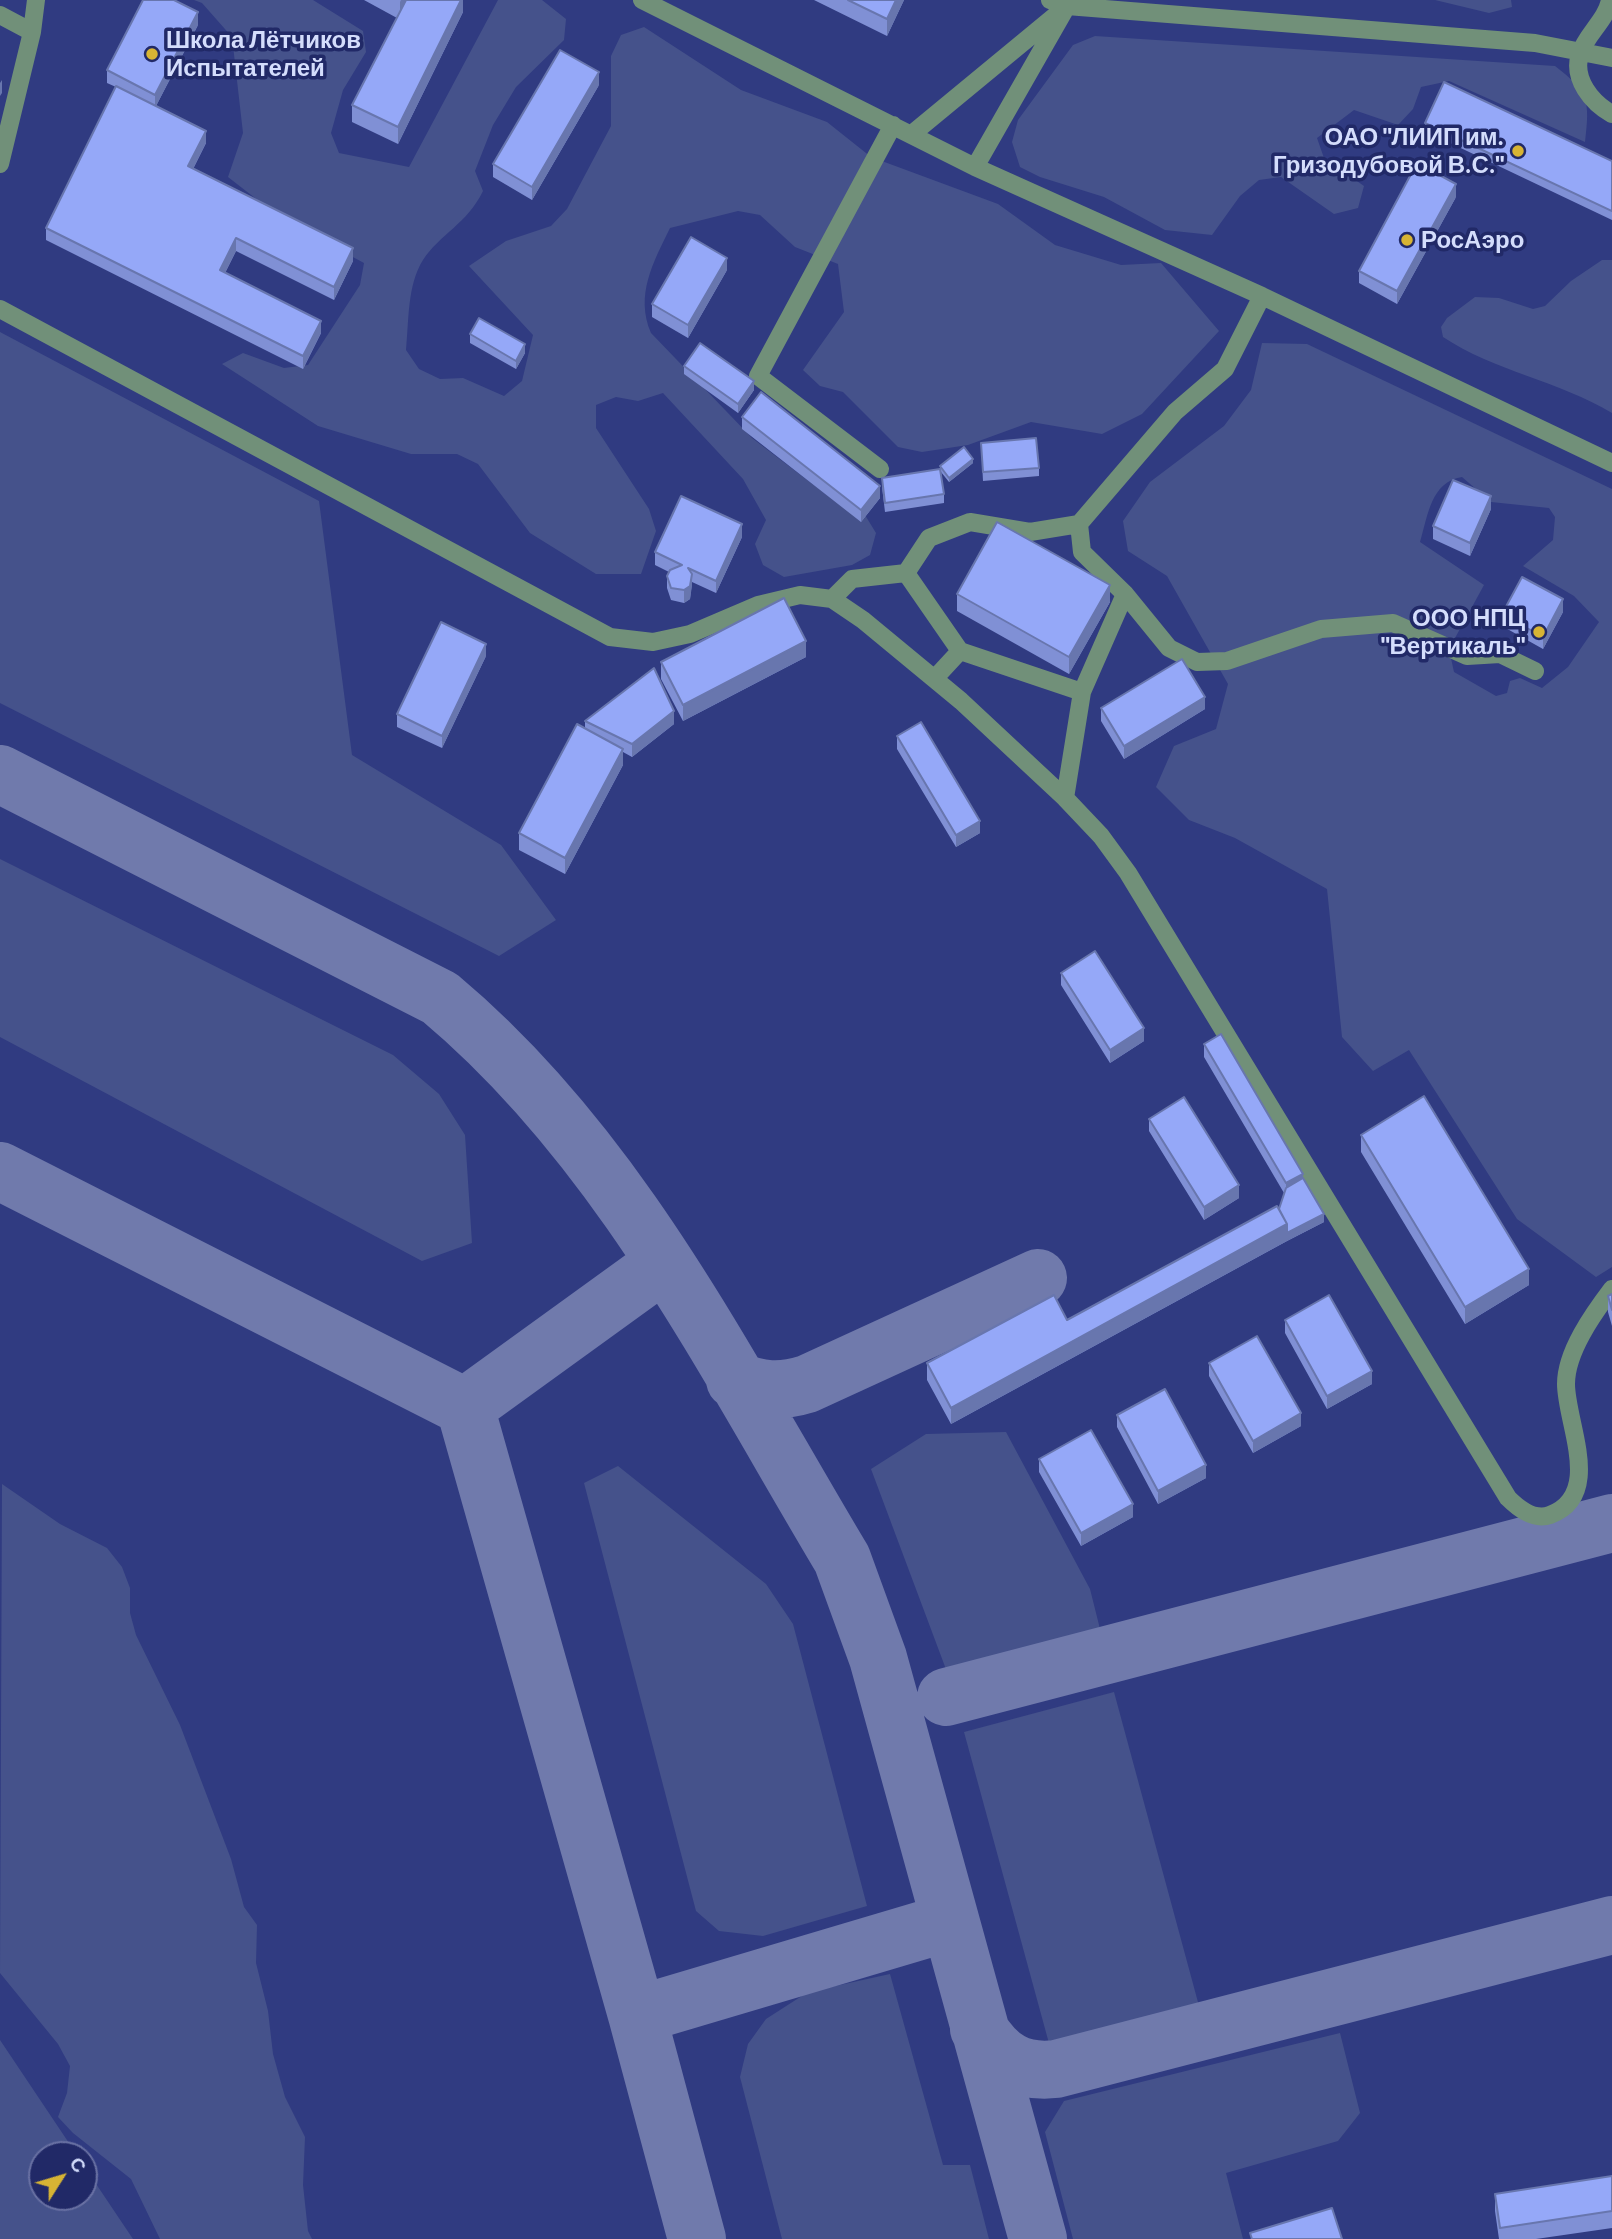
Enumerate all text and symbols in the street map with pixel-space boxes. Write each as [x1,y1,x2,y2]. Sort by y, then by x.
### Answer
place label: Школа Лётчиков Испытателей [166,26,361,82]
marker: Школа Лётчиков Испытателей [144,46,160,62]
place label: ОАО "ЛИИП им. Гризодубовой В.С." [1273,123,1504,179]
marker: ОАО "ЛИИП им. Гризодубовой В.С." [1510,143,1526,159]
place label: РосАэро [1421,226,1524,254]
marker: РосАэро [1399,232,1415,248]
place label: ООО НПЦ "Вертикаль" [1381,604,1525,660]
marker: ООО НПЦ "Вертикаль" [1531,624,1547,640]
north arrow [28,2141,98,2211]
text: С [65,2152,92,2177]

